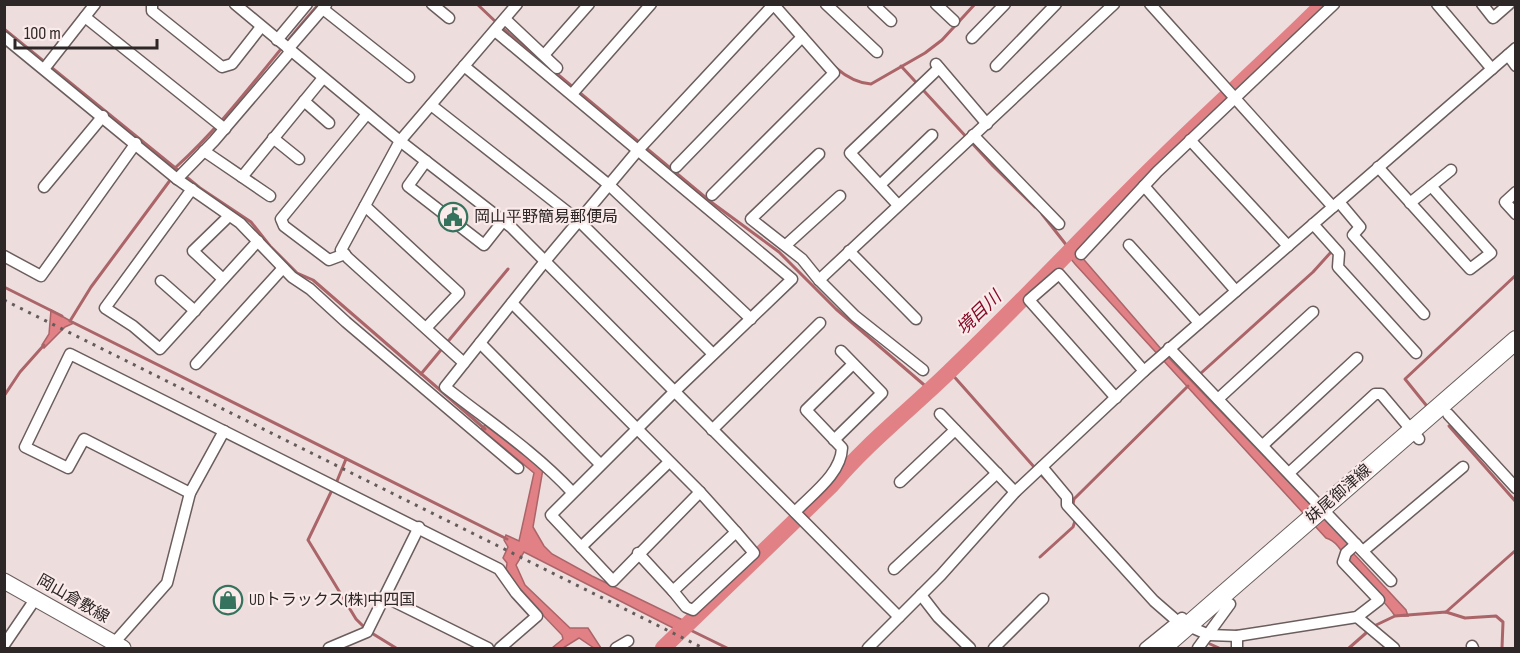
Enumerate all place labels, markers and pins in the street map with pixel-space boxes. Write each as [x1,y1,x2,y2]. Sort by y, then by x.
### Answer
public building icon: 岡山平野簡易郵便局 [437,201,469,233]
place label: 岡山平野簡易郵便局 [474,208,618,227]
shop icon: UDトラックス(株)中四国 [212,584,244,616]
place label: UDトラックス(株)中四国 [249,591,415,610]

